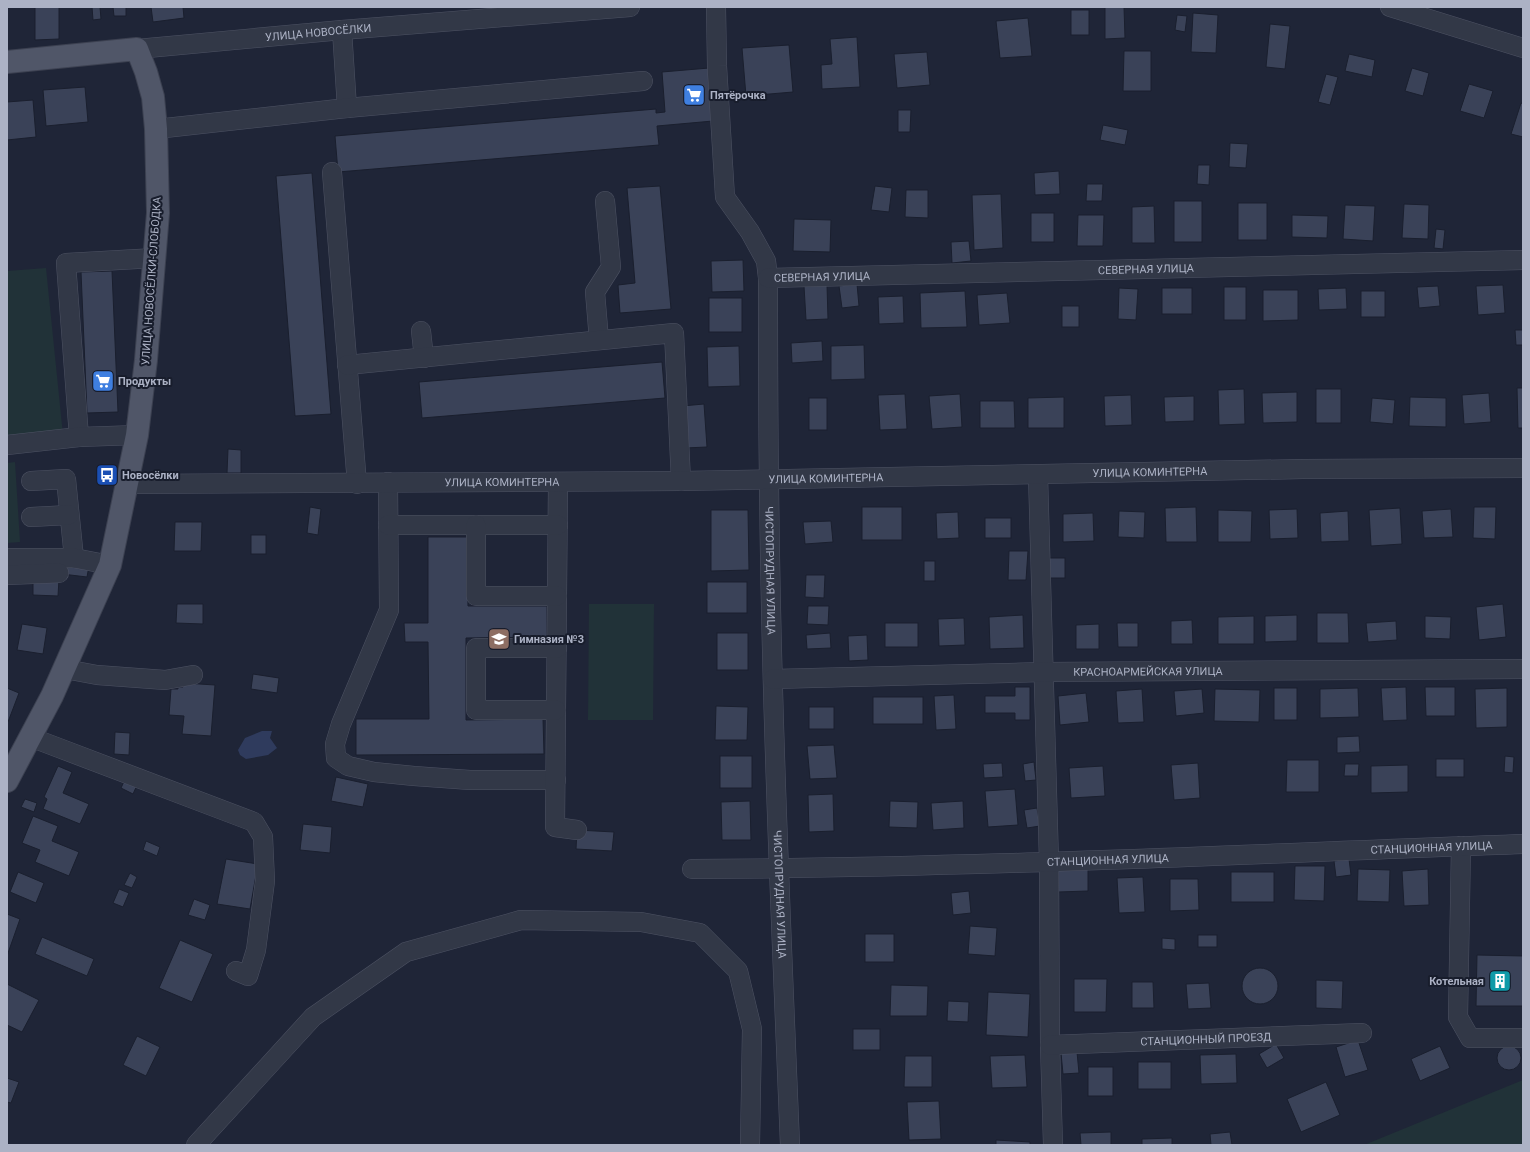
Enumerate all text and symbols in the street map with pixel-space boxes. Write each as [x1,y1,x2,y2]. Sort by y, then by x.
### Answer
street label: УЛИЦА НОВОСЁЛКИ [265,22,372,44]
supermarket icon: Пятёрочка [681,82,707,108]
place label: Пятёрочка [710,89,766,102]
street label: УЛИЦА НОВОСЁЛКИ-СЛОБОДКА [139,196,164,366]
street label: СЕВЕРНАЯ УЛИЦА [1098,262,1195,277]
street label: СЕВЕРНАЯ УЛИЦА [774,270,871,285]
supermarket icon: Продукты [90,368,116,394]
place label: Продукты [118,375,171,388]
bus stop icon: Новосёлки [94,462,120,488]
street label: УЛИЦА КОМИНТЕРНА [1092,465,1208,480]
place label: Новосёлки [122,469,179,482]
street label: УЛИЦА КОМИНТЕРНА [768,471,884,486]
street label: УЛИЦА КОМИНТЕРНА [444,476,560,489]
street label: ЧИСТОПРУДНАЯ УЛИЦА [762,506,778,636]
school or university icon: Гимназия №3 [486,626,512,652]
place label: Гимназия №3 [514,633,584,646]
street label: КРАСНОАРМЕЙСКАЯ УЛИЦА [1073,665,1224,679]
street label: ЧИСТОПРУДНАЯ УЛИЦА [771,830,788,960]
street label: СТАНЦИОННАЯ УЛИЦА [1370,839,1494,857]
street label: СТАНЦИОННАЯ УЛИЦА [1047,852,1170,869]
building icon: Котельная [1487,968,1513,994]
place label: Котельная [1429,975,1484,988]
street label: СТАНЦИОННЫЙ ПРОЕЗД [1140,1030,1272,1049]

